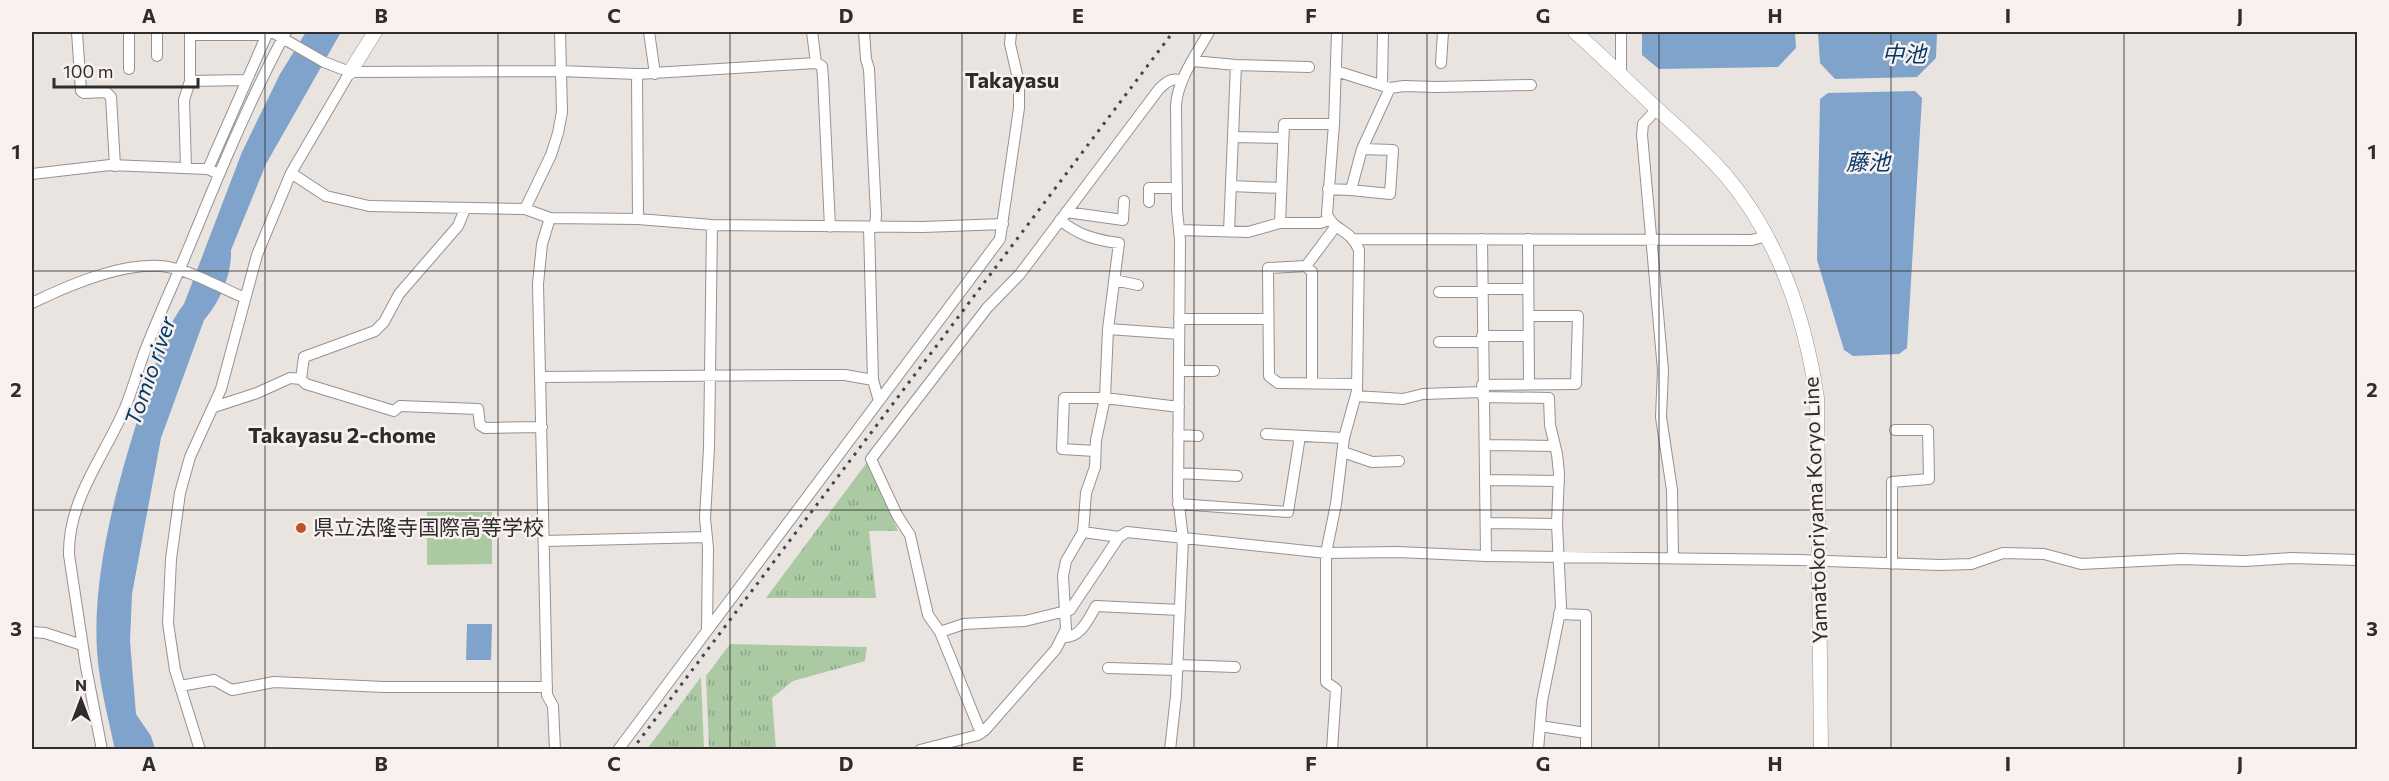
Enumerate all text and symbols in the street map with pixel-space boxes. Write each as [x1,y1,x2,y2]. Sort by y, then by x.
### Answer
text: A [142,3,156,27]
text: B [374,3,388,27]
text: C [607,3,621,27]
text: D [839,3,853,27]
text: E [1072,3,1084,27]
text: F [1305,3,1317,27]
text: G [1536,3,1550,27]
text: H [1768,3,1783,27]
text: I [2005,3,2011,27]
text: J [2237,3,2243,27]
water label: 中池 [1882,40,1928,67]
scale bar [54,51,198,89]
text: 100 m [63,60,113,82]
district label: Takayasu [965,66,1059,93]
text: 1 [11,139,21,163]
text: 1 [2367,139,2377,163]
water label: 藤池 [1846,148,1892,175]
water label: Tomio river [118,312,181,429]
street label: Yamatokoriyama Koryo Line [1797,376,1832,644]
text: 2 [10,377,22,401]
text: 2 [2366,377,2378,401]
district label: Takayasu 2-chome [248,421,436,448]
place label: 県立法隆寺国際高等学校 [313,514,544,539]
marker: 県立法隆寺国際高等学校 [294,521,308,535]
text: 3 [10,616,22,640]
text: 3 [2366,616,2378,640]
north arrow [51,670,111,730]
text: N [75,675,87,694]
text: A [142,751,156,775]
text: B [374,751,388,775]
text: C [607,751,621,775]
text: D [839,751,853,775]
text: E [1072,751,1084,775]
text: F [1305,751,1317,775]
text: G [1536,751,1550,775]
text: H [1768,751,1783,775]
text: I [2005,751,2011,775]
text: J [2237,751,2243,775]

